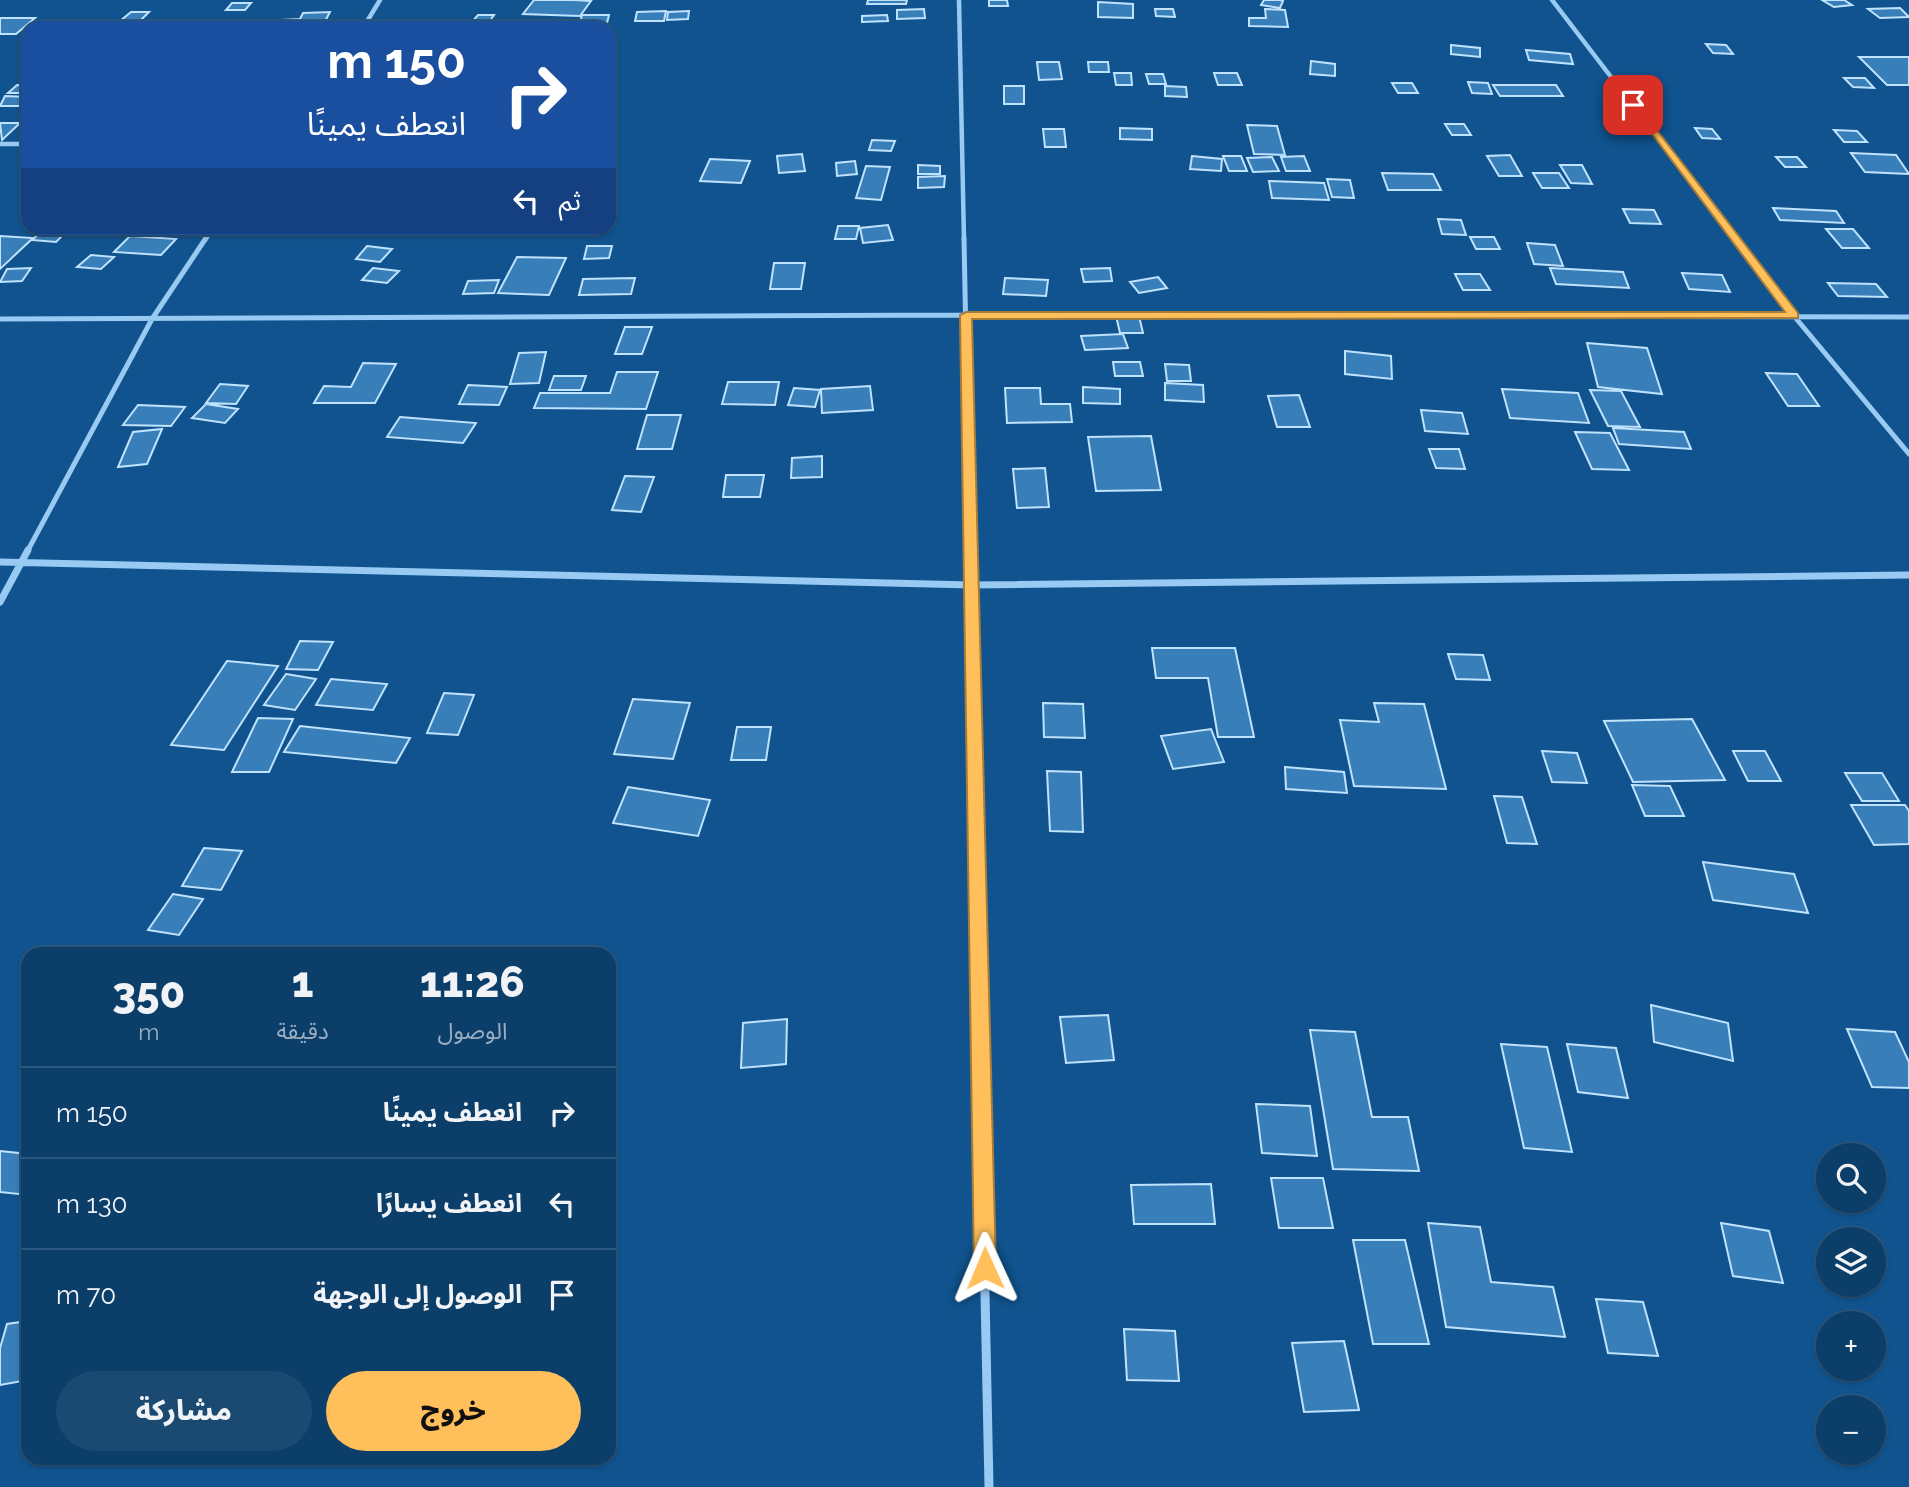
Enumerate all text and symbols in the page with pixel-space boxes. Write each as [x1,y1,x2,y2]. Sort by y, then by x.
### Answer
text: 150 m [327,32,466,89]
icon: right [490,49,581,140]
pin [1603,75,1663,135]
icon: arrive [1614,86,1652,124]
text: انعطف يمينًا [307,105,466,142]
icon: left [507,182,545,220]
text: ثم [559,186,581,216]
text: 1 [292,958,314,1007]
text: 11:26 [420,958,525,1007]
text: 350 [112,969,185,1018]
text: دقيقة [276,1017,329,1044]
text: الوصول [437,1017,507,1044]
text: m [138,1018,159,1045]
icon: right [543,1094,581,1132]
text: انعطف يمينًا [383,1097,522,1127]
text: 150 m [56,1098,128,1128]
map controls [1816,1143,1886,1465]
button: search [1816,1143,1886,1213]
icon: left [543,1185,581,1223]
text: انعطف يسارًا [376,1188,522,1218]
text: 130 m [56,1189,127,1219]
button: layers [1816,1227,1886,1297]
position arrow [948,1231,1022,1305]
icon: arrive [543,1276,581,1314]
text: الوصول إلى الوجهة [313,1279,522,1309]
text: 70 m [56,1280,116,1310]
button: + [1816,1311,1886,1381]
button: مشاركة [56,1371,312,1451]
button: خروج [326,1371,581,1451]
button: − [1816,1395,1886,1465]

